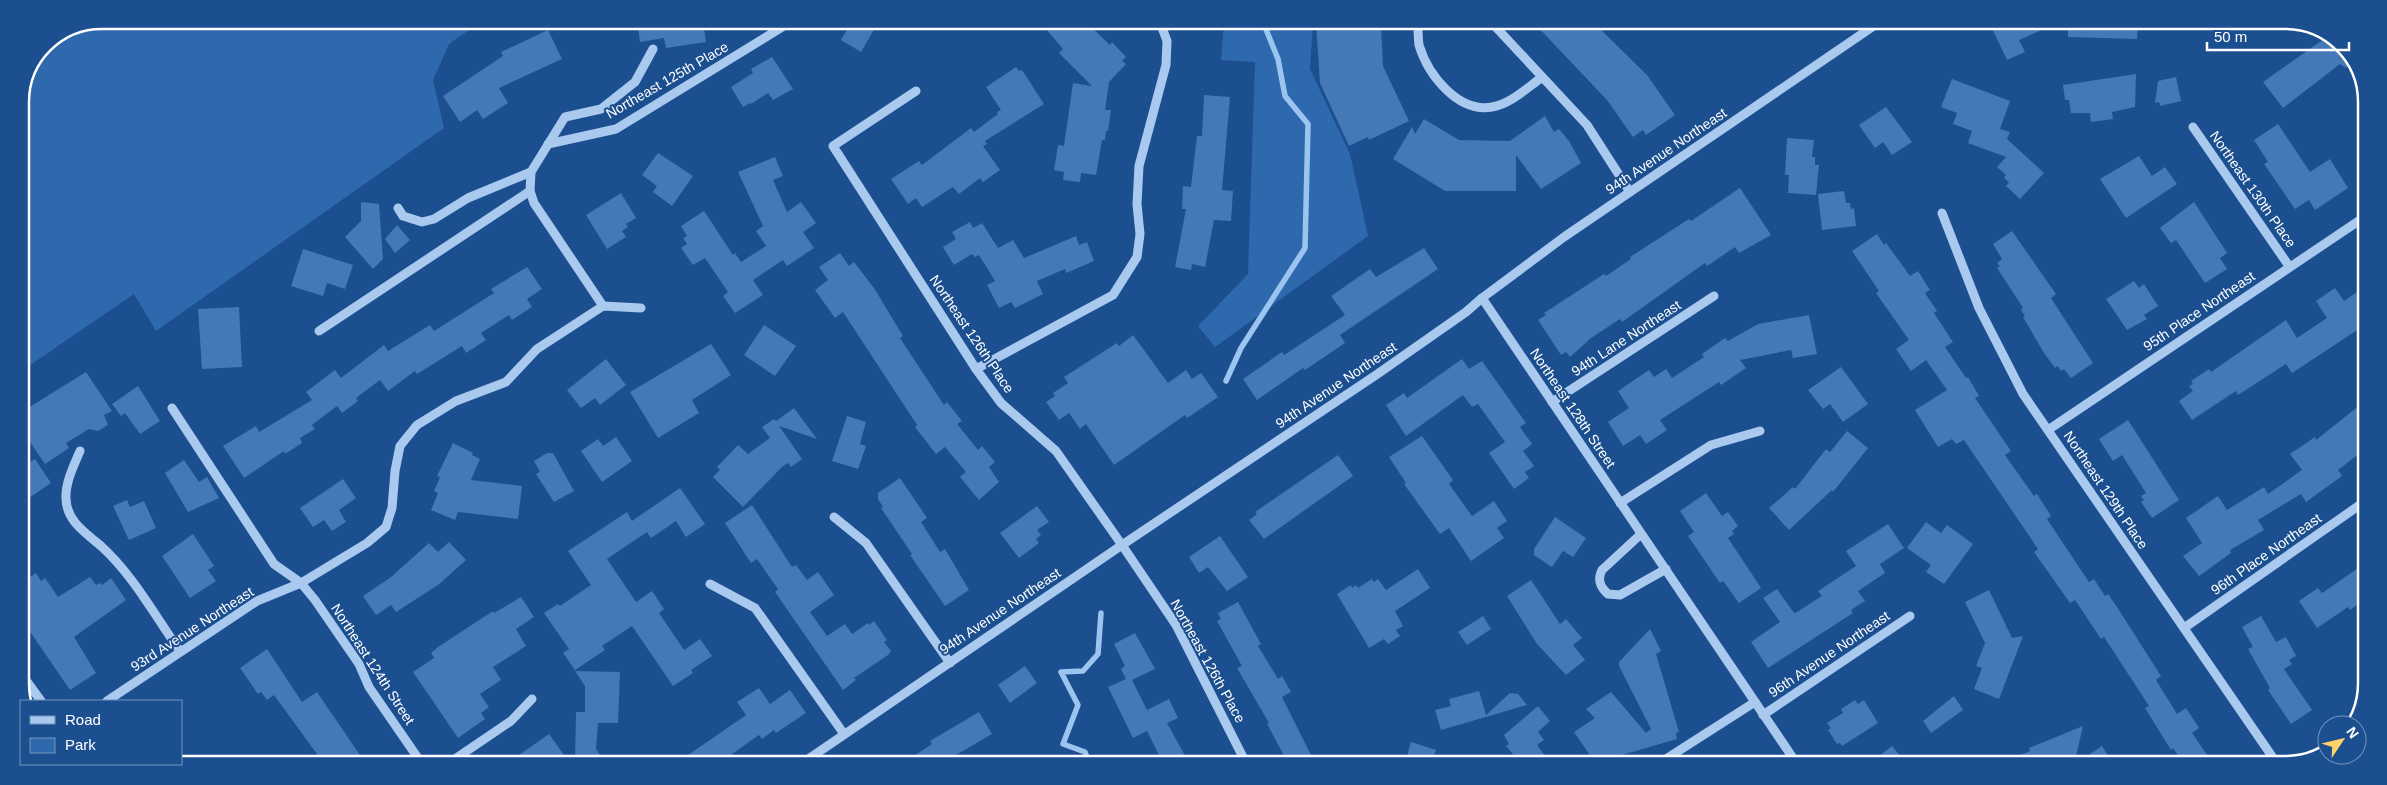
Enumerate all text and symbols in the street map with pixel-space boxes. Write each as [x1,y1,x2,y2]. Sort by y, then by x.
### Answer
scale bar [2207,20,2350,52]
text: 50 m [2214,28,2247,45]
street label: Northeast 125th Place [603,38,731,122]
street label: 94th Avenue Northeast [1603,105,1729,197]
street label: Northeast 130th Place [2207,128,2299,251]
street label: 95th Place Northeast [2140,268,2258,354]
street label: Northeast 126th Place [927,272,1017,396]
street label: 94th Lane Northeast [1568,297,1684,379]
street label: 94th Avenue Northeast [1273,339,1399,431]
street label: Northeast 128th Street [1527,345,1619,471]
street label: Northeast 129th Place [2061,428,2151,552]
street label: 96th Place Northeast [2208,510,2324,598]
street label: 94th Avenue Northeast [937,565,1063,657]
street label: 93rd Avenue Northeast [128,583,256,675]
street label: Northeast 126th Place [1167,597,1249,726]
street label: Northeast 124th Street [328,601,418,728]
street label: 96th Avenue Northeast [1766,608,1892,700]
legend [20,700,182,765]
text: Road [65,711,101,728]
north arrow [2317,715,2367,765]
text: N [2343,724,2362,741]
text: Park [65,736,96,753]

